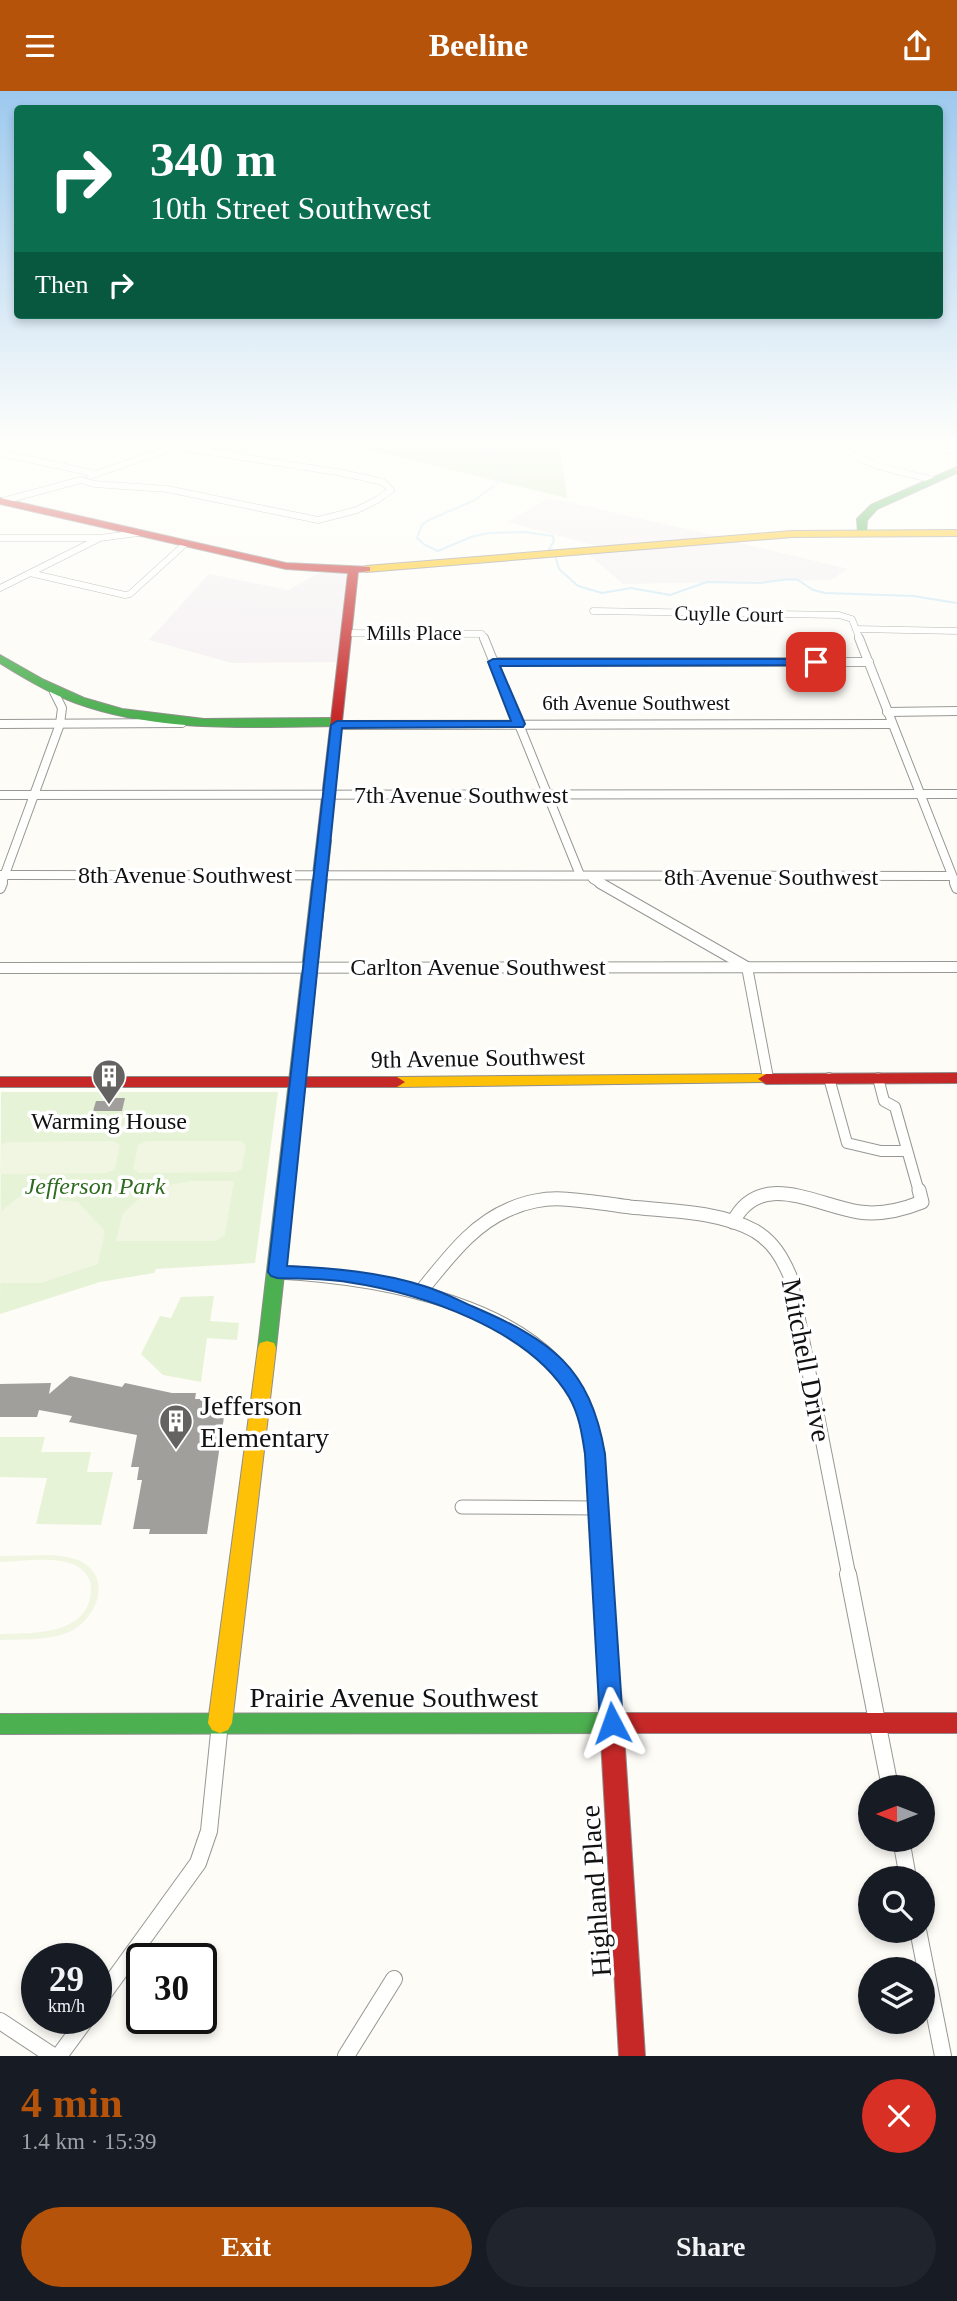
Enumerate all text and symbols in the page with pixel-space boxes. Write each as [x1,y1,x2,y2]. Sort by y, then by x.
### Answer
icon: menu [21,27,59,65]
text: Beeline [429,27,528,63]
icon: share [898,27,936,65]
text: 340 m [150,132,277,187]
icon: right [35,133,126,224]
text: 10th Street Southwest [150,190,431,226]
icon: right [102,266,140,304]
text: Then [35,270,88,299]
street label: Cuylle Court [674,601,784,627]
street label: Mills Place [366,621,462,645]
pin [786,632,846,692]
icon: arrive [797,643,835,681]
street label: 6th Avenue Southwest [542,691,730,715]
street label: 7th Avenue Southwest [354,782,568,808]
street label: 8th Avenue Southwest [78,862,292,888]
street label: 8th Avenue Southwest [664,864,878,890]
street label: Carlton Avenue Southwest [350,954,606,980]
street label: 9th Avenue Southwest [371,1043,586,1073]
building icon: Warming House [90,1057,128,1106]
place label: Warming House [31,1108,187,1134]
park label: Jefferson Park [25,1173,166,1199]
street label: Mitchell Drive [775,1276,838,1444]
place label: Jefferson Elementary [200,1390,329,1453]
building icon: Jefferson Elementary [157,1402,195,1451]
street label: Prairie Avenue Southwest [250,1682,539,1713]
position arrow [575,1686,649,1760]
north arrow [858,1775,934,1851]
map controls [858,1775,935,2034]
street label: Highland Place [574,1804,617,1978]
button: search [858,1866,935,1943]
speed limit sign: 30 [126,1943,217,2034]
button: layers [858,1957,935,2034]
text: 29 [49,1960,84,1999]
text: km/h [48,1996,85,2016]
button: close [862,2079,936,2153]
text: 4 min [21,2080,123,2126]
text: 1.4 km · 15:39 [21,2129,156,2154]
button: Exit [21,2207,472,2287]
button: Share [486,2207,936,2287]

